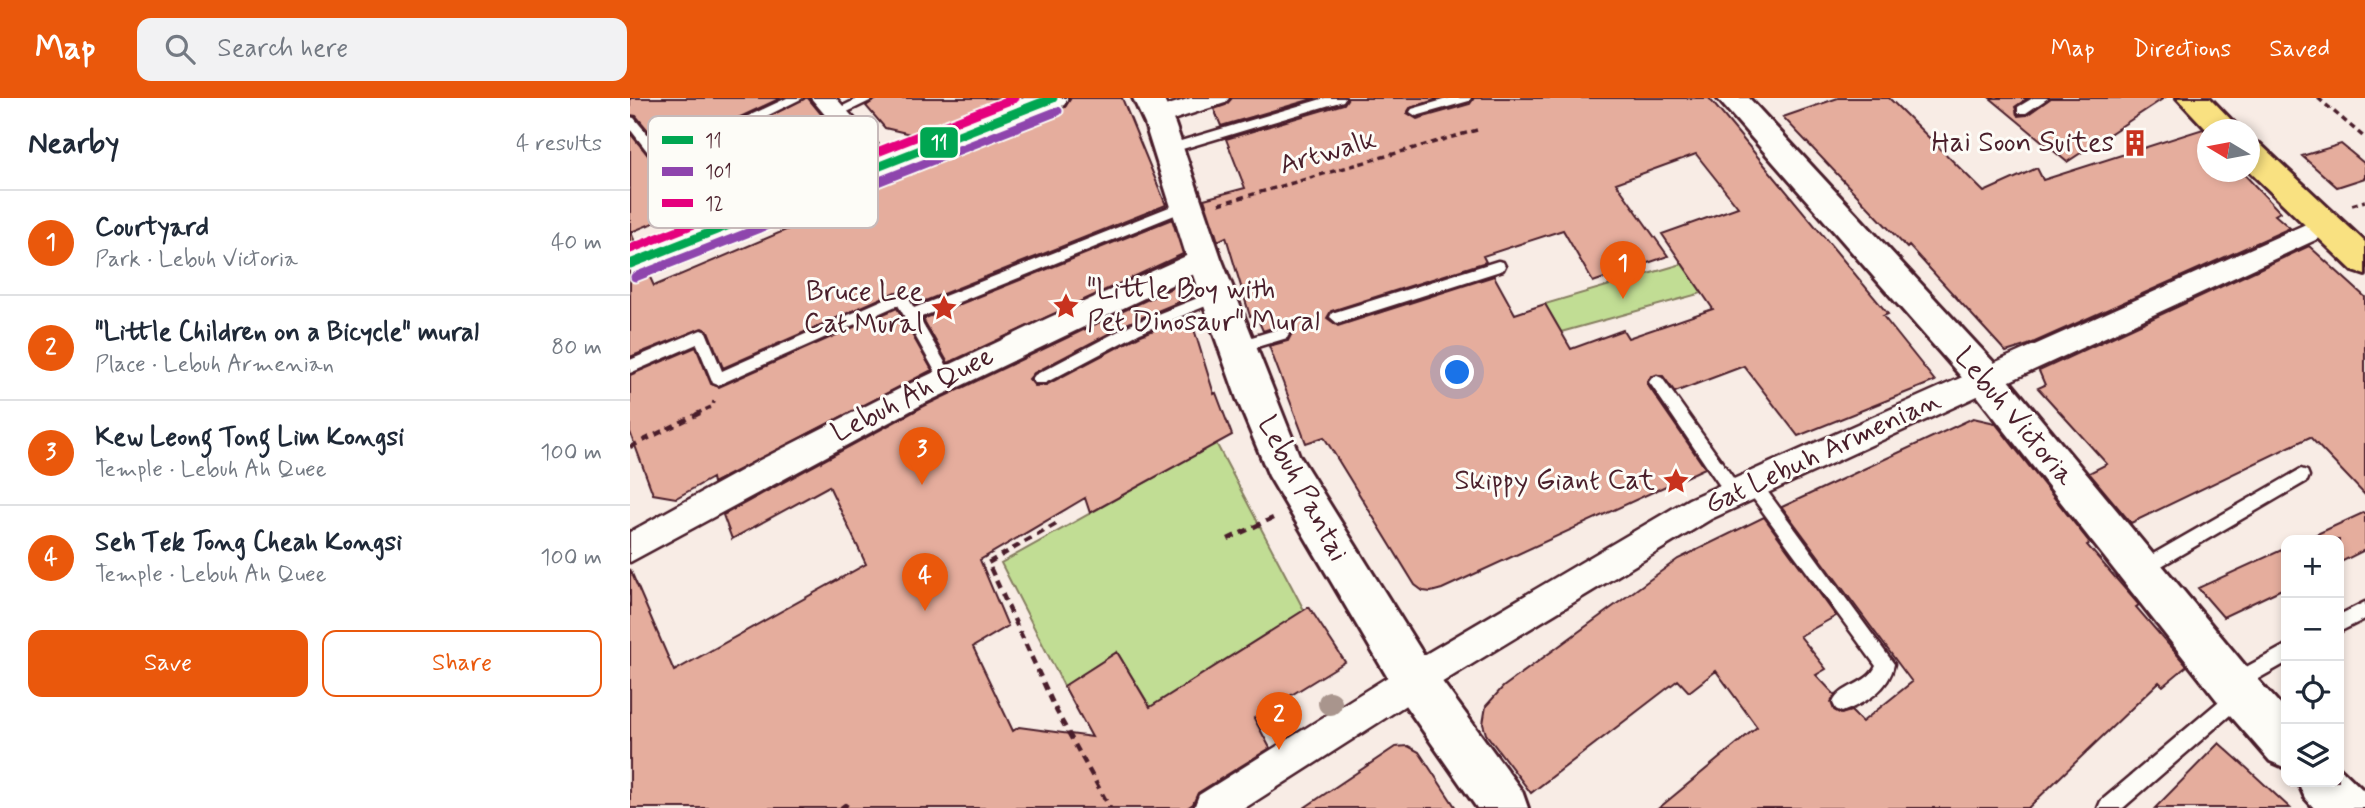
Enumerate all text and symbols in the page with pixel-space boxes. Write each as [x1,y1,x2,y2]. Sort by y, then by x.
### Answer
search box [137,18,627,81]
text: Map [35,27,95,71]
icon: search [161,30,199,68]
text: Search here [217,32,348,66]
text: Map [2051,34,2095,65]
text: Directions [2133,34,2231,65]
text: Saved [2269,34,2330,65]
legend [648,116,878,228]
north arrow [2197,119,2260,182]
street label: Artwalk [1275,121,1381,184]
text: Nearby [28,124,119,163]
place label: Hai Soon Suites [1931,125,2114,162]
line badge: 11 [919,126,959,159]
building icon: Hai Soon Suites [2120,128,2150,158]
text: 4 results [516,129,602,159]
text: 11 [705,129,722,154]
text: 11 [931,131,947,156]
text: 101 [705,160,732,185]
text: 12 [705,192,724,217]
text: Courtyard [95,211,209,245]
text: 1 [46,228,56,258]
text: 40 m [551,228,602,258]
pin: 1 [1600,241,1646,299]
text: Park · Lebuh Victoria [95,245,298,275]
place label: "Little Boy with Pet Dinosaur" Mural [1087,272,1320,341]
place label: Bruce Lee Cat Mural [804,274,923,343]
place icon: "Little Boy with Pet Dinosaur" Mural [1051,291,1081,321]
place icon: Bruce Lee Cat Mural [929,293,959,323]
text: "Little Children on a Bicycle" mural [95,316,479,350]
text: 2 [45,333,57,363]
text: 80 m [551,333,602,363]
street label: Lebuh Ah Quee [825,338,1001,452]
street label: Lebuh Victoria [1945,340,2083,494]
text: Place · Lebuh Armenian [95,350,334,380]
your location [1440,355,1474,389]
street label: Gat Lebuh Armenian [1699,382,1947,524]
street label: Lebuh Pantai [1248,409,1356,569]
text: Kew Leong Tong Lim Kongsi [95,421,404,455]
pin: 3 [899,427,945,485]
text: 3 [46,438,56,468]
text: 100 m [540,438,602,468]
text: Temple · Lebuh Ah Quee [95,455,327,485]
place label: Skippy Giant Cat [1454,463,1656,500]
place icon: Skippy Giant Cat [1661,466,1691,496]
text: Seh Tek Tong Cheah Kongsi [95,526,402,560]
map controls [2281,535,2344,787]
button: + [2281,535,2344,598]
text: 4 [44,543,58,573]
text: 100 m [540,543,602,573]
pin: 4 [902,553,948,611]
text: Temple · Lebuh Ah Quee [95,560,327,590]
button: − [2281,598,2344,661]
button: Save [28,630,308,697]
button: Share [322,630,602,697]
button: locate [2281,661,2344,724]
pin: 2 [1256,692,1302,750]
button: layers [2281,724,2344,787]

